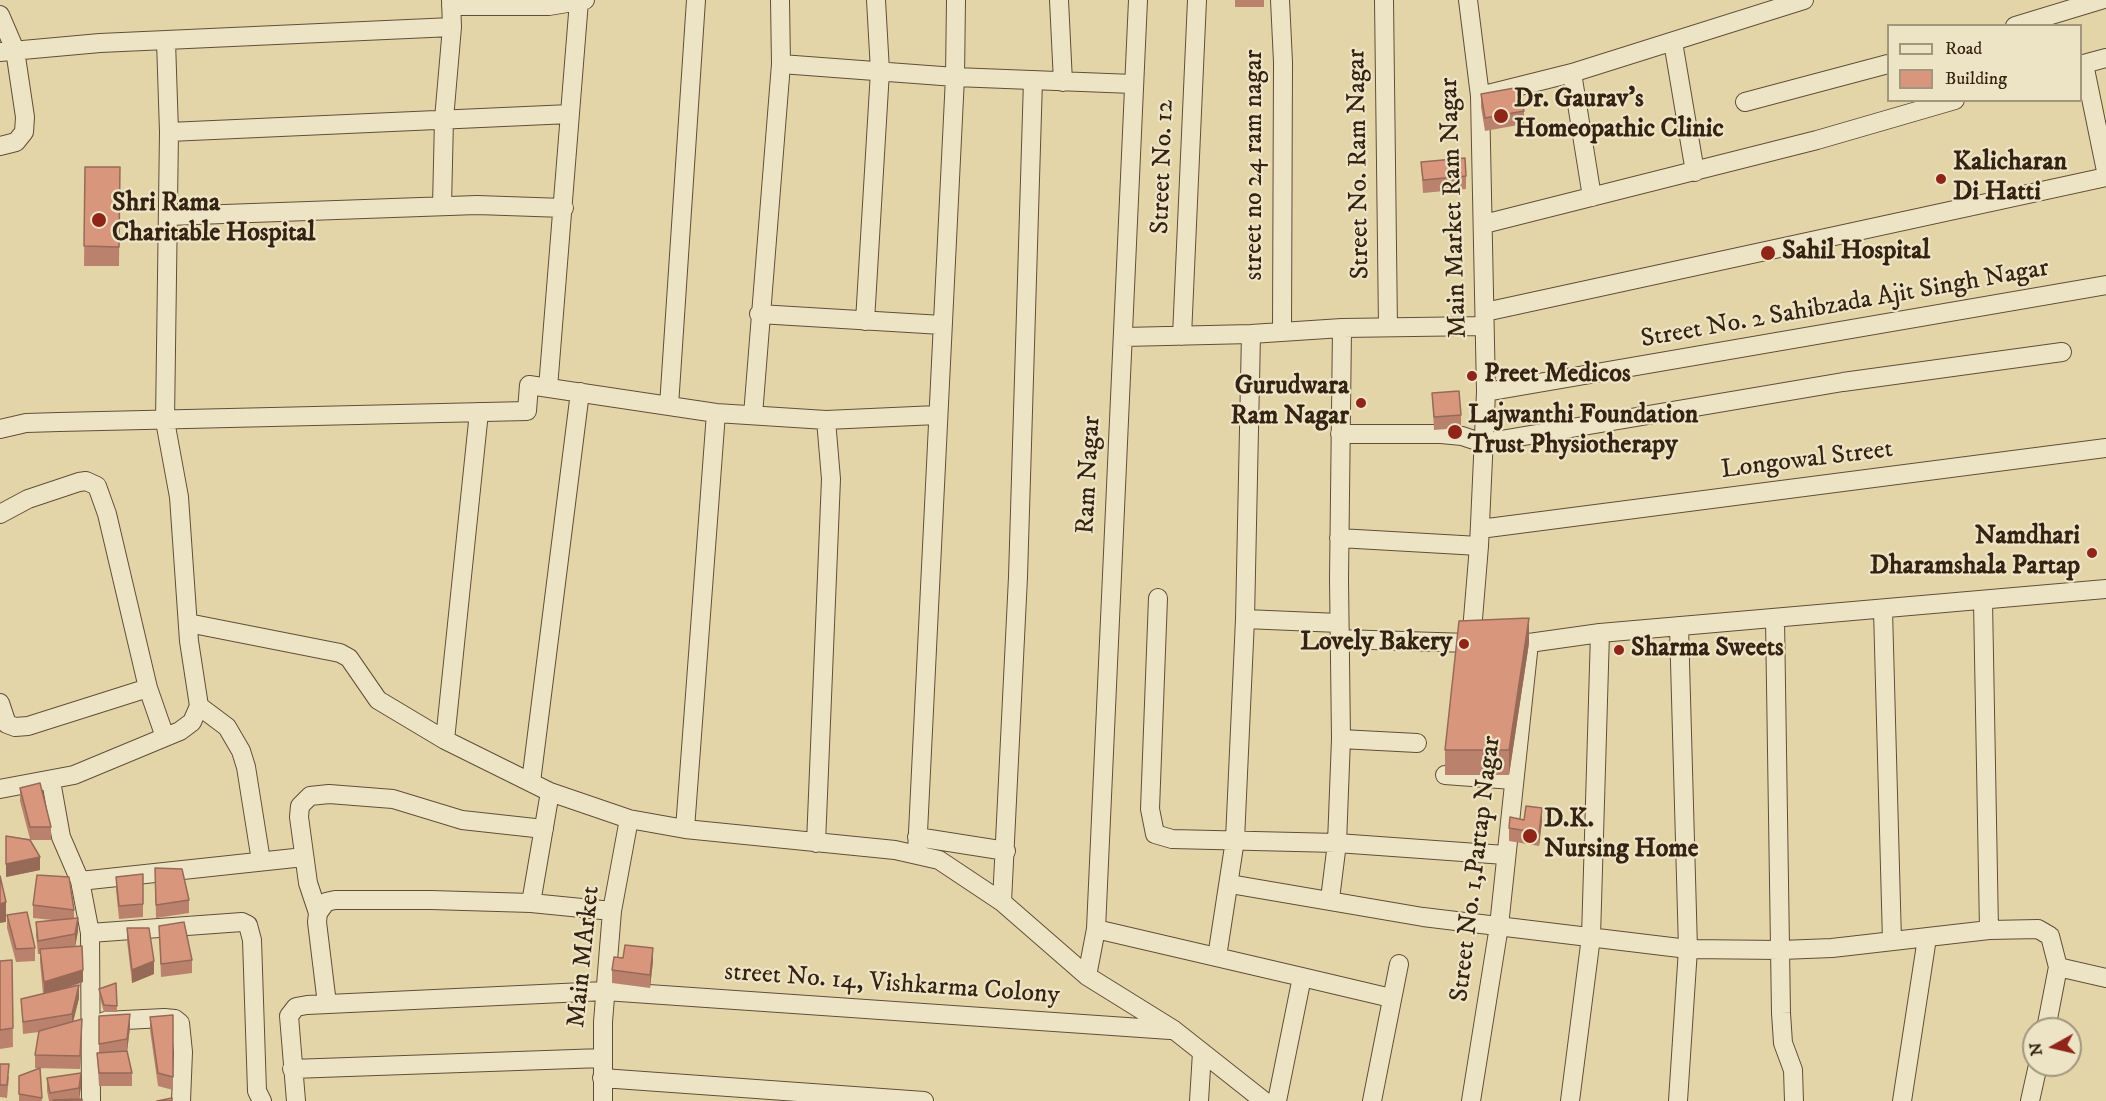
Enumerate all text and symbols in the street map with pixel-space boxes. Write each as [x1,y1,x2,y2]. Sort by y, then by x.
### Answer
legend [1887,24,2082,102]
text: Road [1945,38,1982,60]
street label: Street No. Ram Nagar [1342,48,1378,280]
street label: street no 24 ram nagar [1240,50,1272,280]
text: Building [1945,68,2007,90]
street label: Main Market Ram Nagar [1435,77,1475,339]
place label: Dr. Gaurav's Homeopathic Clinic [1514,85,1724,146]
street label: Street No. 12 [1146,99,1182,235]
marker: Dr. Gaurav's Homeopathic Clinic [1492,107,1510,125]
place label: Kalicharan Di Hatti [1953,148,2067,210]
marker: Kalicharan Di Hatti [1934,172,1948,186]
place label: Shri Rama Charitable Hospital [112,189,315,250]
marker: Shri Rama Charitable Hospital [90,211,108,229]
place label: Sahil Hospital [1782,237,1930,269]
marker: Sahil Hospital [1759,244,1777,262]
street label: Street No. 2 Sahibzada Ajit Singh Nagar [1639,254,2051,356]
place label: Preet Medicos [1484,360,1631,392]
marker: Preet Medicos [1465,369,1479,383]
place label: Gurudwara Ram Nagar [1230,372,1349,434]
marker: Gurudwara Ram Nagar [1354,396,1368,410]
place label: Lajwanthi Foundation Trust Physiotherapy [1468,401,1698,462]
street label: Ram Nagar [1071,415,1109,535]
marker: Lajwanthi Foundation Trust Physiotherapy [1446,423,1464,441]
street label: Longowal Street [1719,435,1895,487]
place label: Namdhari Dharamshala Partap [1870,522,2080,584]
marker: Namdhari Dharamshala Partap [2085,546,2099,560]
place label: Lovely Bakery [1300,628,1452,660]
place label: Sharma Sweets [1631,634,1784,666]
marker: Lovely Bakery [1457,637,1471,651]
marker: Sharma Sweets [1612,643,1626,657]
street label: Street No. 1,Partap Nagar [1445,734,1509,1004]
place label: D.K. Nursing Home [1544,805,1699,867]
marker: D.K. Nursing Home [1521,827,1539,845]
street label: Main MArket [562,885,608,1029]
street label: street No. 14, Vishkarma Colony [723,958,1061,1012]
north arrow [2022,1017,2082,1077]
text: N [2025,1041,2047,1057]

